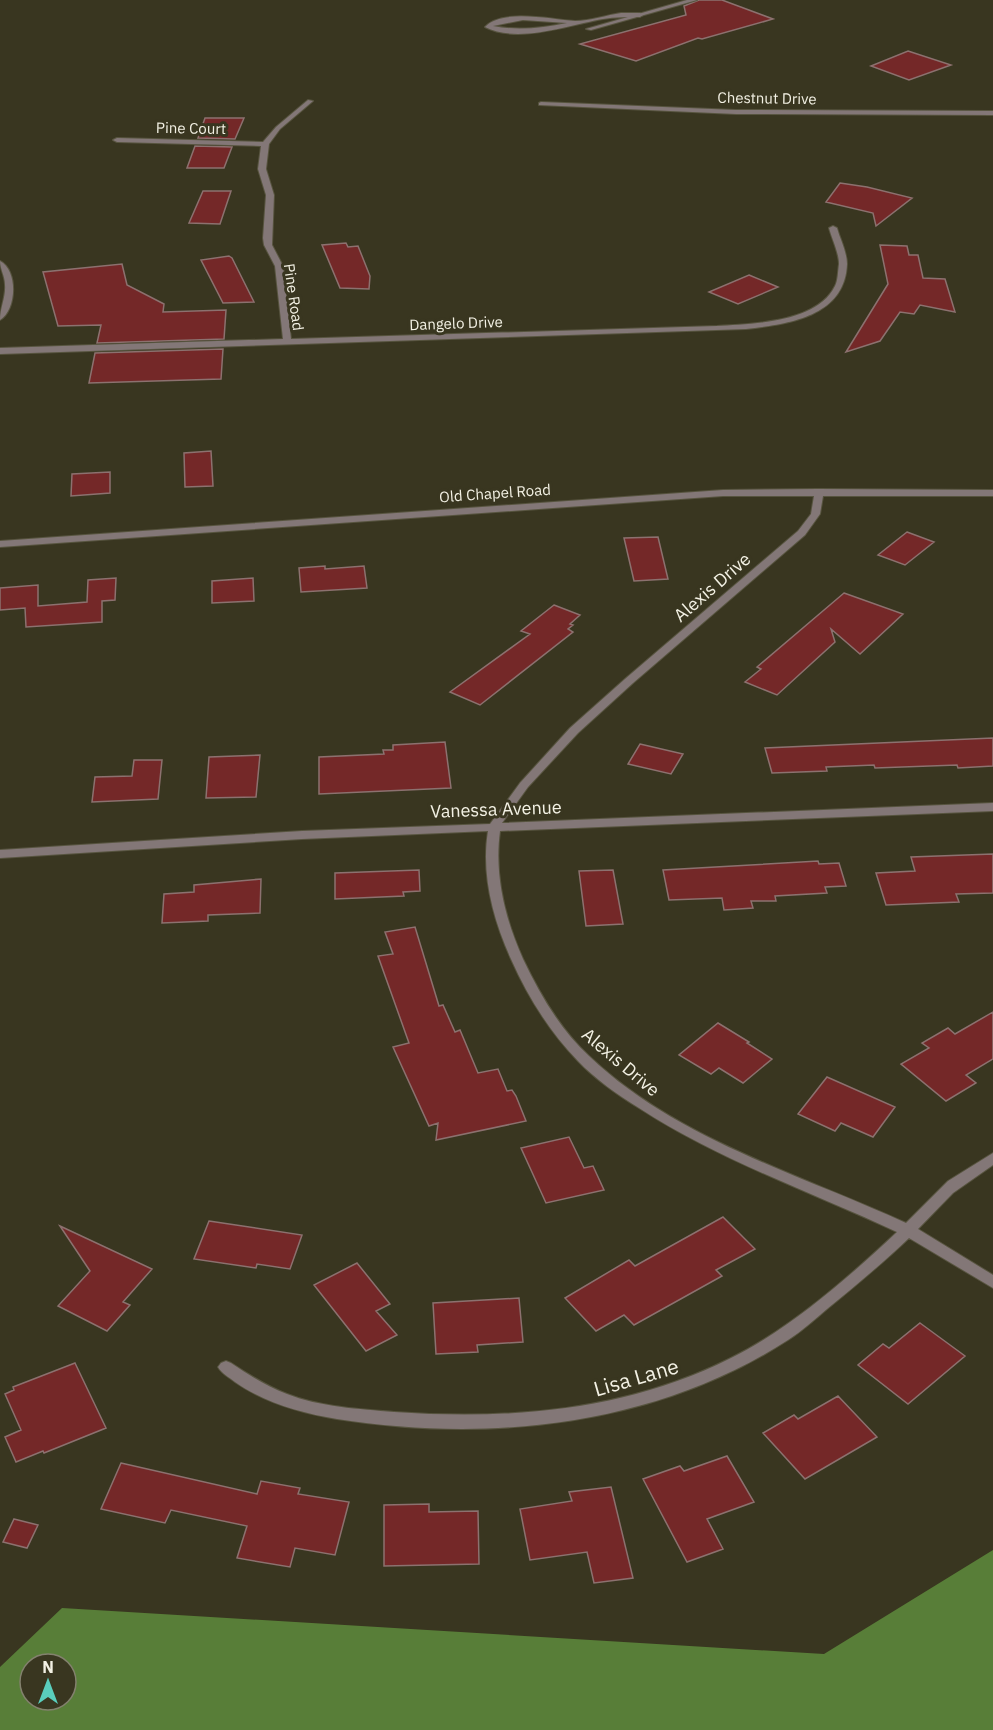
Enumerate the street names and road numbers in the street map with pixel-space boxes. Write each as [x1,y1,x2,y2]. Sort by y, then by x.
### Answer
street label: Chestnut Drive [717,88,817,108]
street label: Pine Court [156,118,226,138]
street label: Pine Road [280,262,308,332]
street label: Dangelo Drive [409,312,503,334]
street label: Old Chapel Road [439,480,551,506]
street label: Alexis Drive [669,547,755,627]
street label: Vanessa Avenue [430,795,562,823]
street label: Alexis Drive [577,1023,665,1101]
street label: Lisa Lane [590,1352,682,1402]

